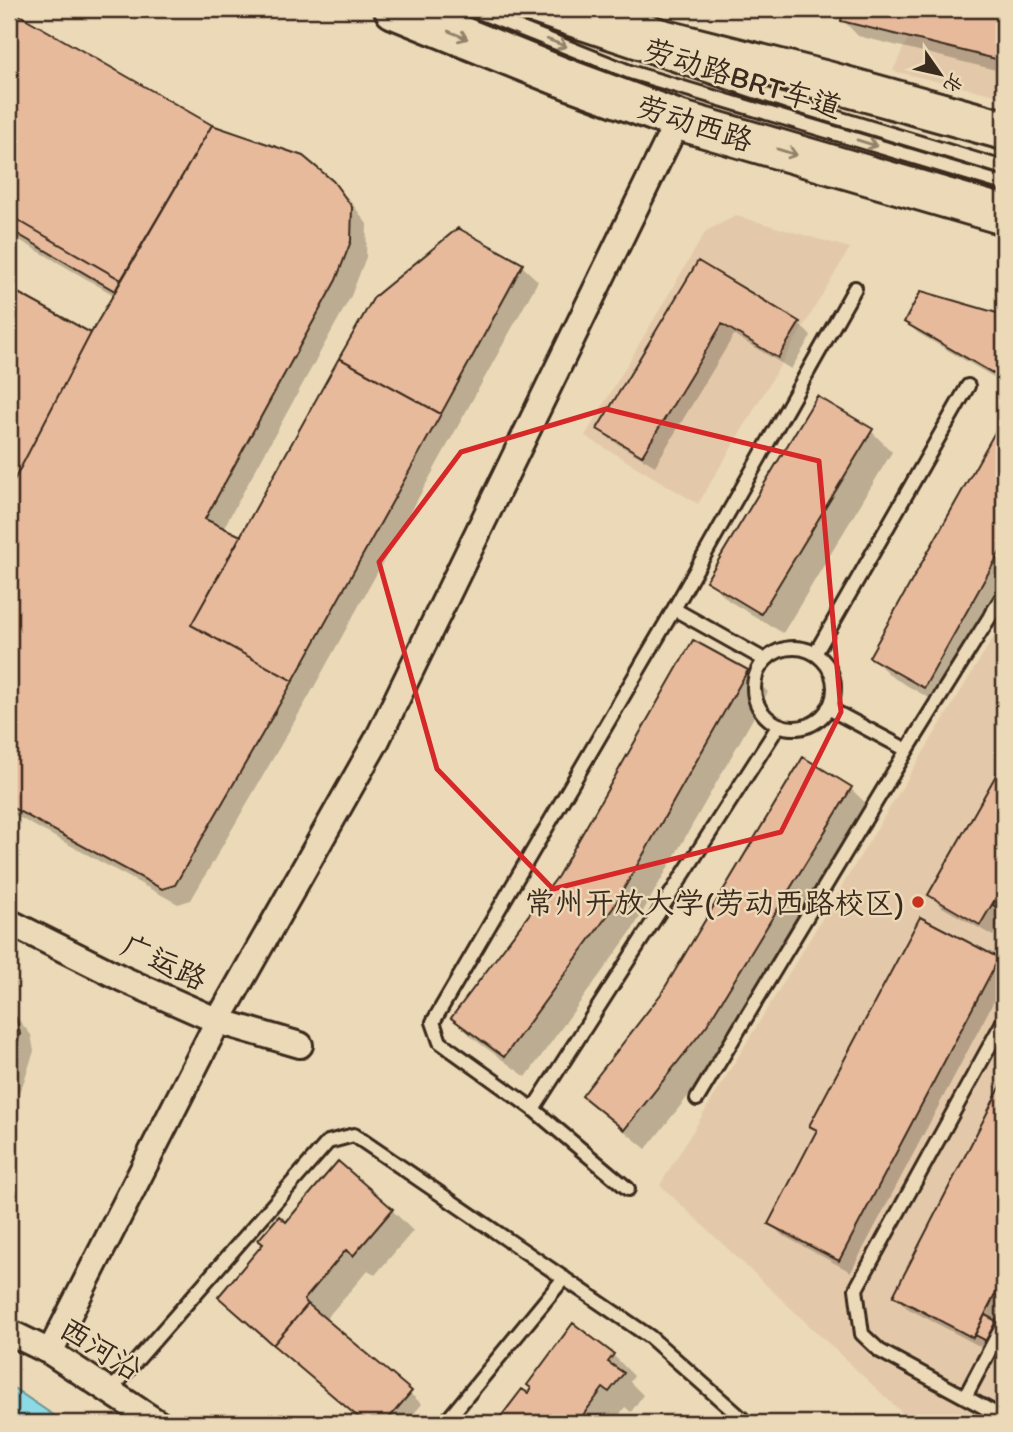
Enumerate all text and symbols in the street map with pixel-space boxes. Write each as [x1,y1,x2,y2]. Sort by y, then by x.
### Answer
one-way arrow [446,29,468,42]
street label: 劳动路BRT车道 [640,30,846,126]
one-way arrow [546,37,567,50]
north arrow [904,38,974,108]
text: 北 [939,69,969,98]
street label: 劳动西路 [632,87,758,159]
one-way arrow [855,137,877,150]
one-way arrow [776,147,798,160]
place label: 常州开放大学(劳动西路校区) [524,884,904,921]
marker: 常州开放大学(劳动西路校区) [910,894,926,910]
street label: 广运路 [115,926,213,998]
street label: 西河沿 [53,1309,149,1389]

